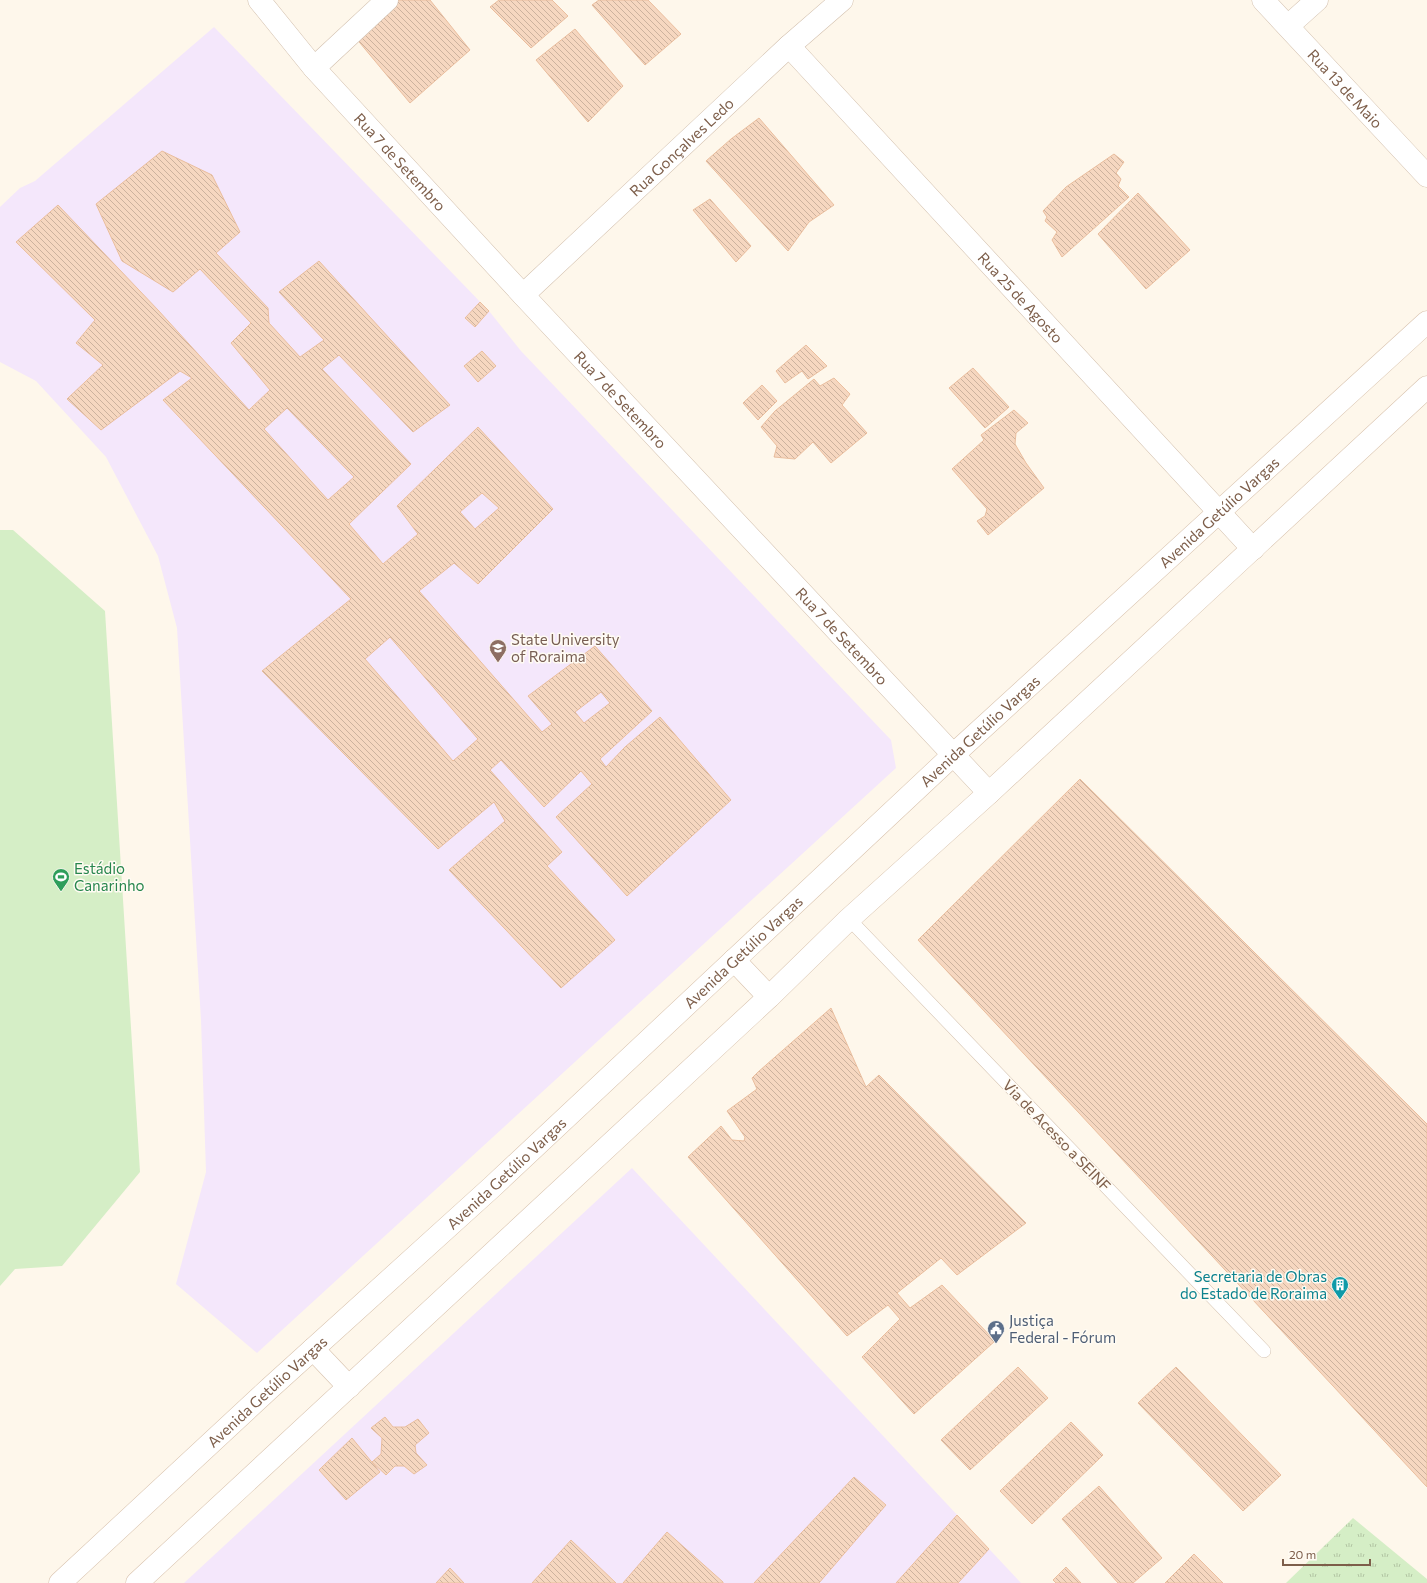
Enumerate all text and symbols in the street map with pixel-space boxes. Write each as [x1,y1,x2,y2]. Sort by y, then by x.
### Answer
street label: Rua 13 de Maio [1304,45,1387,132]
street label: Rua Gonçalves Ledo [626,94,737,200]
street label: Rua 7 de Setembro [351,109,450,215]
street label: Rua 25 de Agosto [975,248,1067,347]
street label: Rua 7 de Setembro [571,347,671,452]
street label: Avenida Getúlio Vargas [1155,453,1283,571]
street label: Rua 7 de Setembro [792,584,892,688]
place label: State University of Roraima [511,630,620,665]
school or university icon: State University of Roraima [488,638,508,663]
street label: Avenida Getúlio Vargas [916,671,1043,790]
place label: Estádio Canarinho [74,859,145,894]
sports icon: Estádio Canarinho [51,867,71,892]
street label: Avenida Getúlio Vargas [680,892,806,1012]
street label: Via de Acesso a SEINF [999,1076,1115,1194]
street label: Avenida Getúlio Vargas [443,1113,570,1233]
place label: Secretaria de Obras do Estado de Roraima [1180,1267,1327,1302]
building icon: Secretaria de Obras do Estado de Roraima [1330,1275,1350,1300]
place label: Justiça Federal - Fórum [1009,1311,1116,1346]
public building icon: Justiça Federal - Fórum [986,1319,1006,1344]
street label: Avenida Getúlio Vargas [203,1332,331,1451]
scale bar [1283,1541,1370,1567]
text: 20 m [1289,1547,1316,1561]

